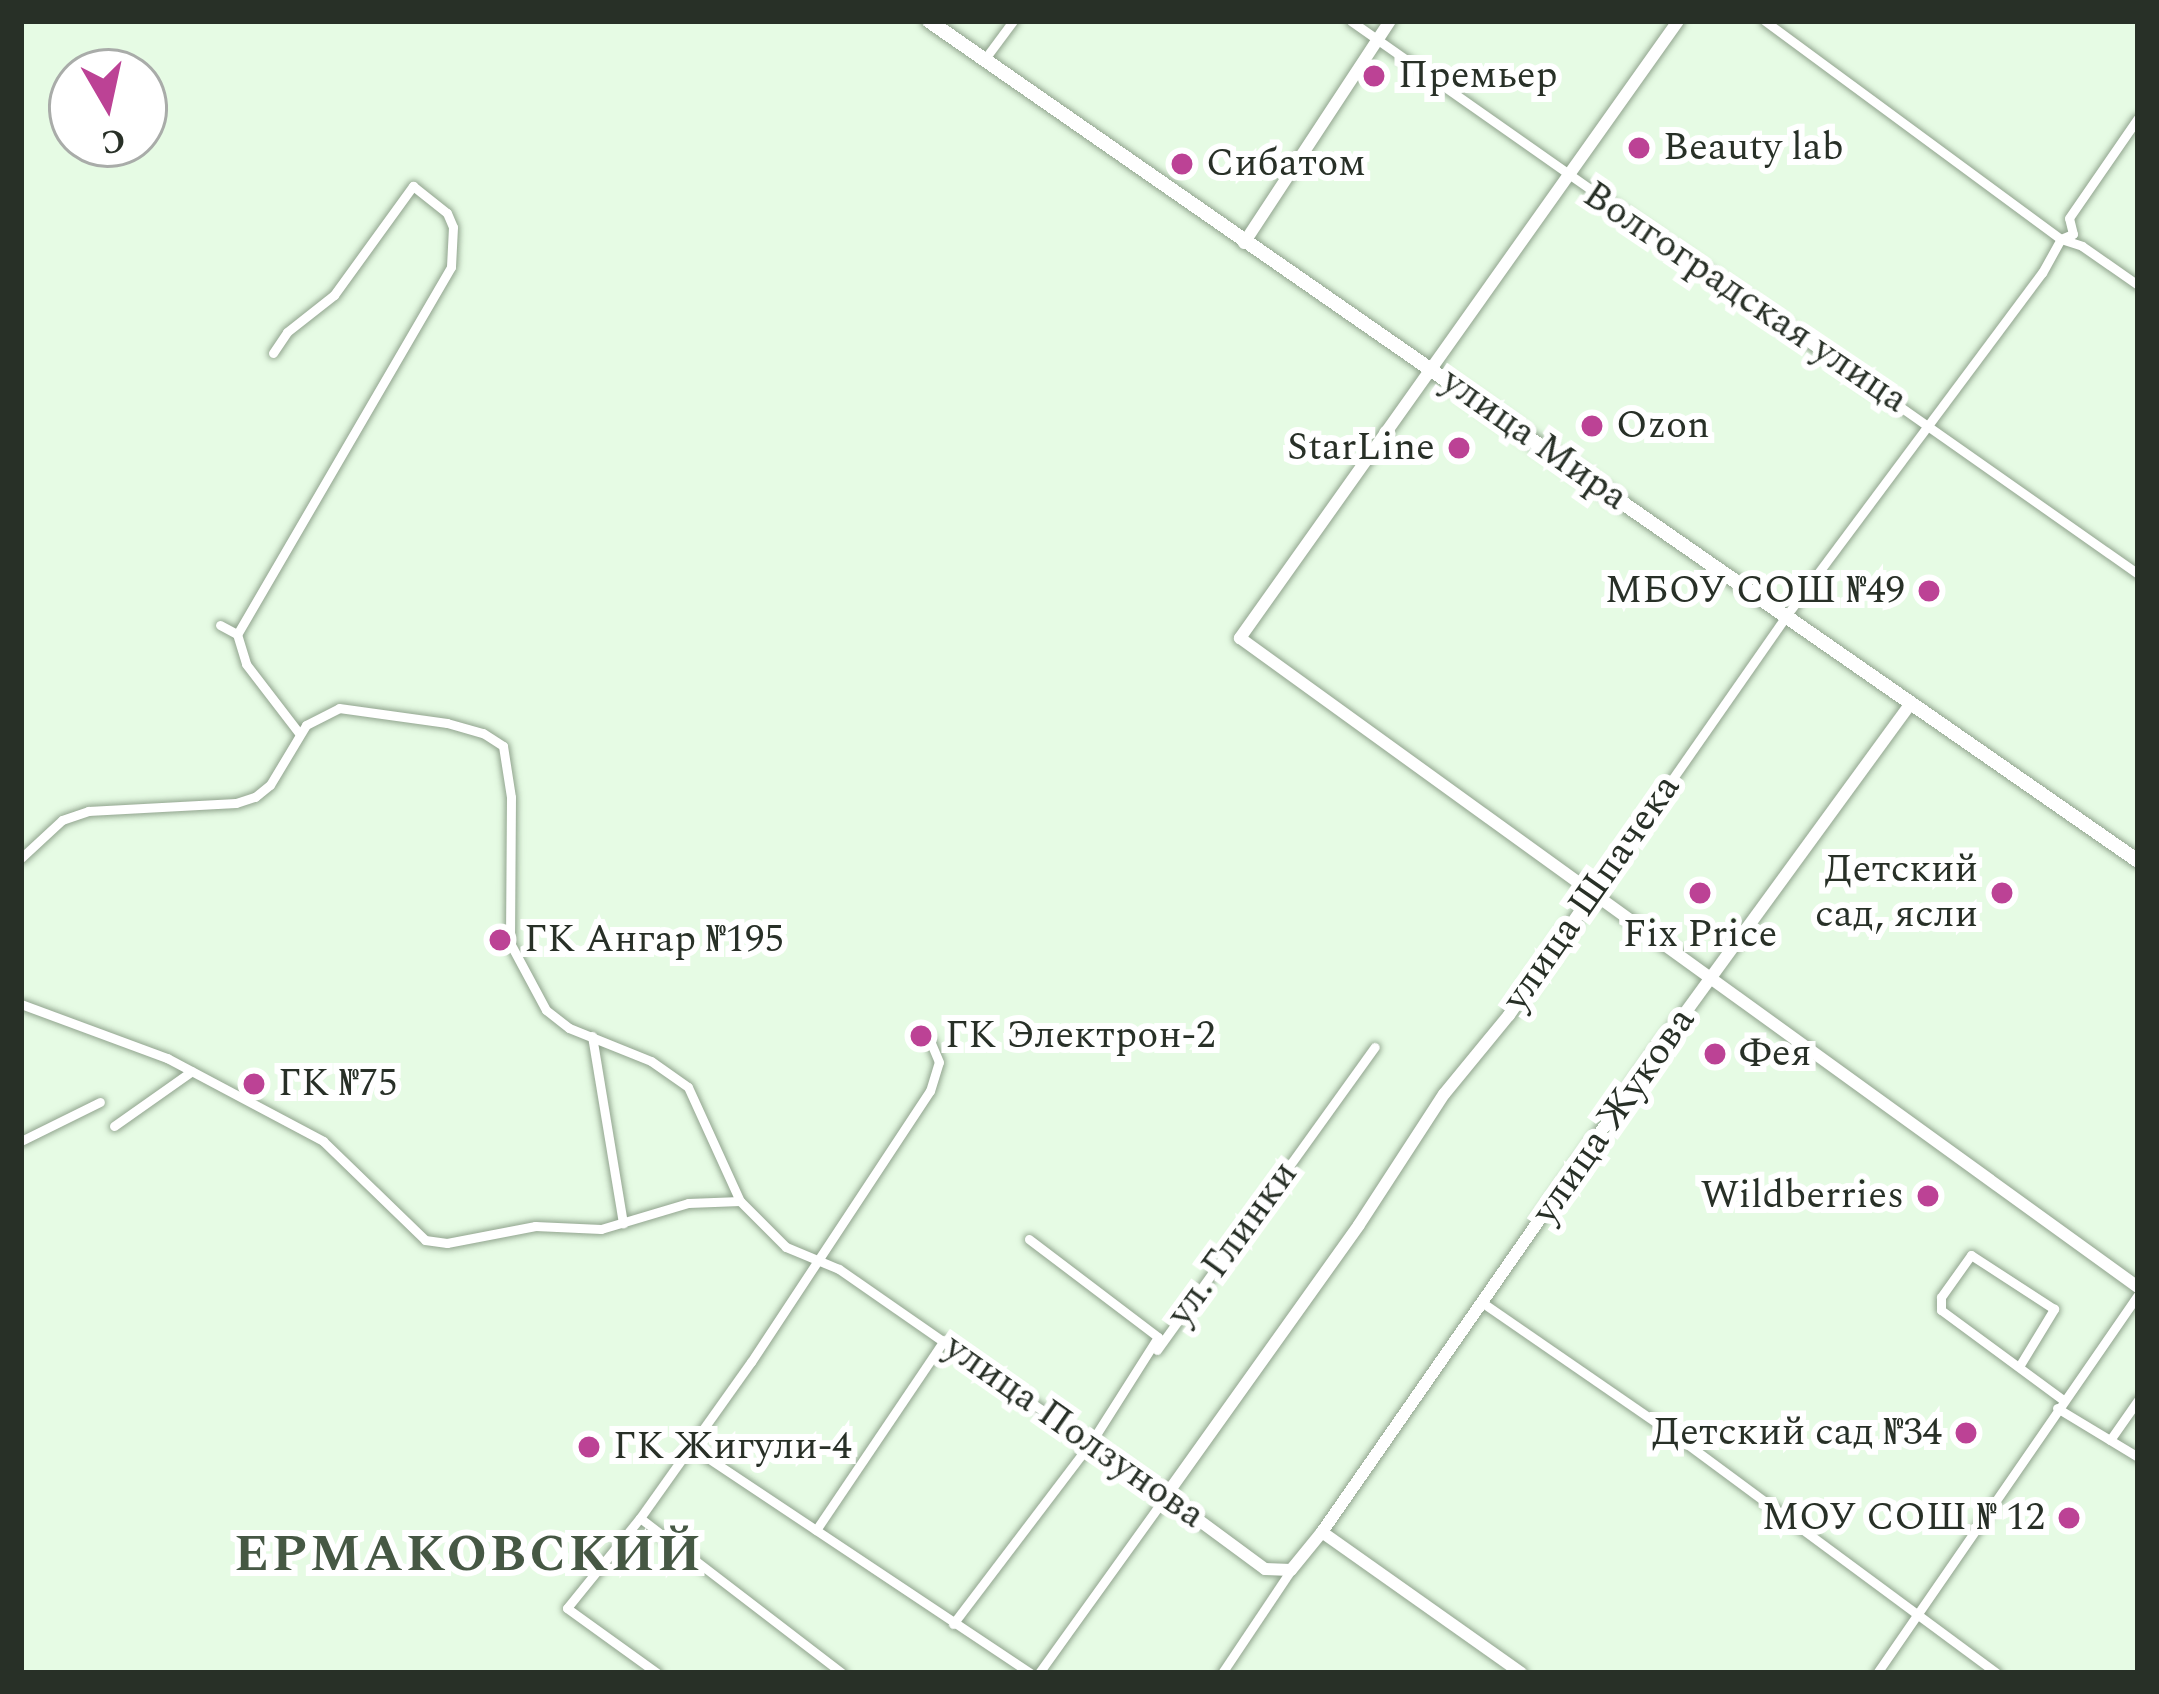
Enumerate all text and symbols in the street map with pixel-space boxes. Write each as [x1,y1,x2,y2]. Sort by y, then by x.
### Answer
north arrow [48,48,168,168]
place label: Премьер [1398,53,1558,99]
marker: Премьер [1361,63,1387,89]
text: С [98,114,129,167]
place label: Beauty lab [1663,125,1844,171]
marker: Beauty lab [1626,135,1652,161]
place label: Сибатом [1206,141,1366,187]
marker: Сибатом [1169,151,1195,177]
street label: Волгоградская улица [1574,172,1916,424]
street label: улица Мира [1432,359,1636,521]
place label: Ozon [1616,403,1710,449]
marker: Ozon [1579,413,1605,439]
place label: StarLine [1287,425,1435,471]
marker: StarLine [1446,435,1472,461]
place label: МБОУ СОШ №49 [1605,568,1905,614]
marker: МБОУ СОШ №49 [1916,578,1942,604]
street label: улица Шпачека [1493,766,1691,1020]
place label: Детский сад, ясли [1815,848,1978,939]
marker: Fix Price [1687,880,1713,906]
marker: Детский сад, ясли [1989,880,2015,906]
place label: Fix Price [1623,912,1777,958]
place label: ГК Ангар №195 [524,917,784,963]
marker: ГК Ангар №195 [487,927,513,953]
street label: улица Жукова [1522,999,1706,1233]
place label: ГК Электрон-2 [945,1013,1216,1059]
marker: ГК Электрон-2 [908,1023,934,1049]
place label: Фея [1739,1031,1811,1077]
marker: Фея [1702,1041,1728,1067]
place label: ГК №75 [278,1061,397,1107]
marker: ГК №75 [241,1071,267,1097]
street label: ул. Глинки [1157,1152,1309,1336]
place label: Wildberries [1701,1173,1904,1219]
marker: Wildberries [1915,1183,1941,1209]
street label: улица Ползунова [935,1325,1213,1539]
place label: Детский сад №34 [1652,1410,1942,1456]
marker: Детский сад №34 [1953,1420,1979,1446]
place label: ГК Жигули-4 [613,1424,852,1470]
marker: ГК Жигули-4 [576,1434,602,1460]
place label: МОУ СОШ № 12 [1762,1495,2045,1541]
marker: МОУ СОШ № 12 [2056,1505,2082,1531]
district label: ЕРМАКОВСКИЙ [234,1524,704,1586]

